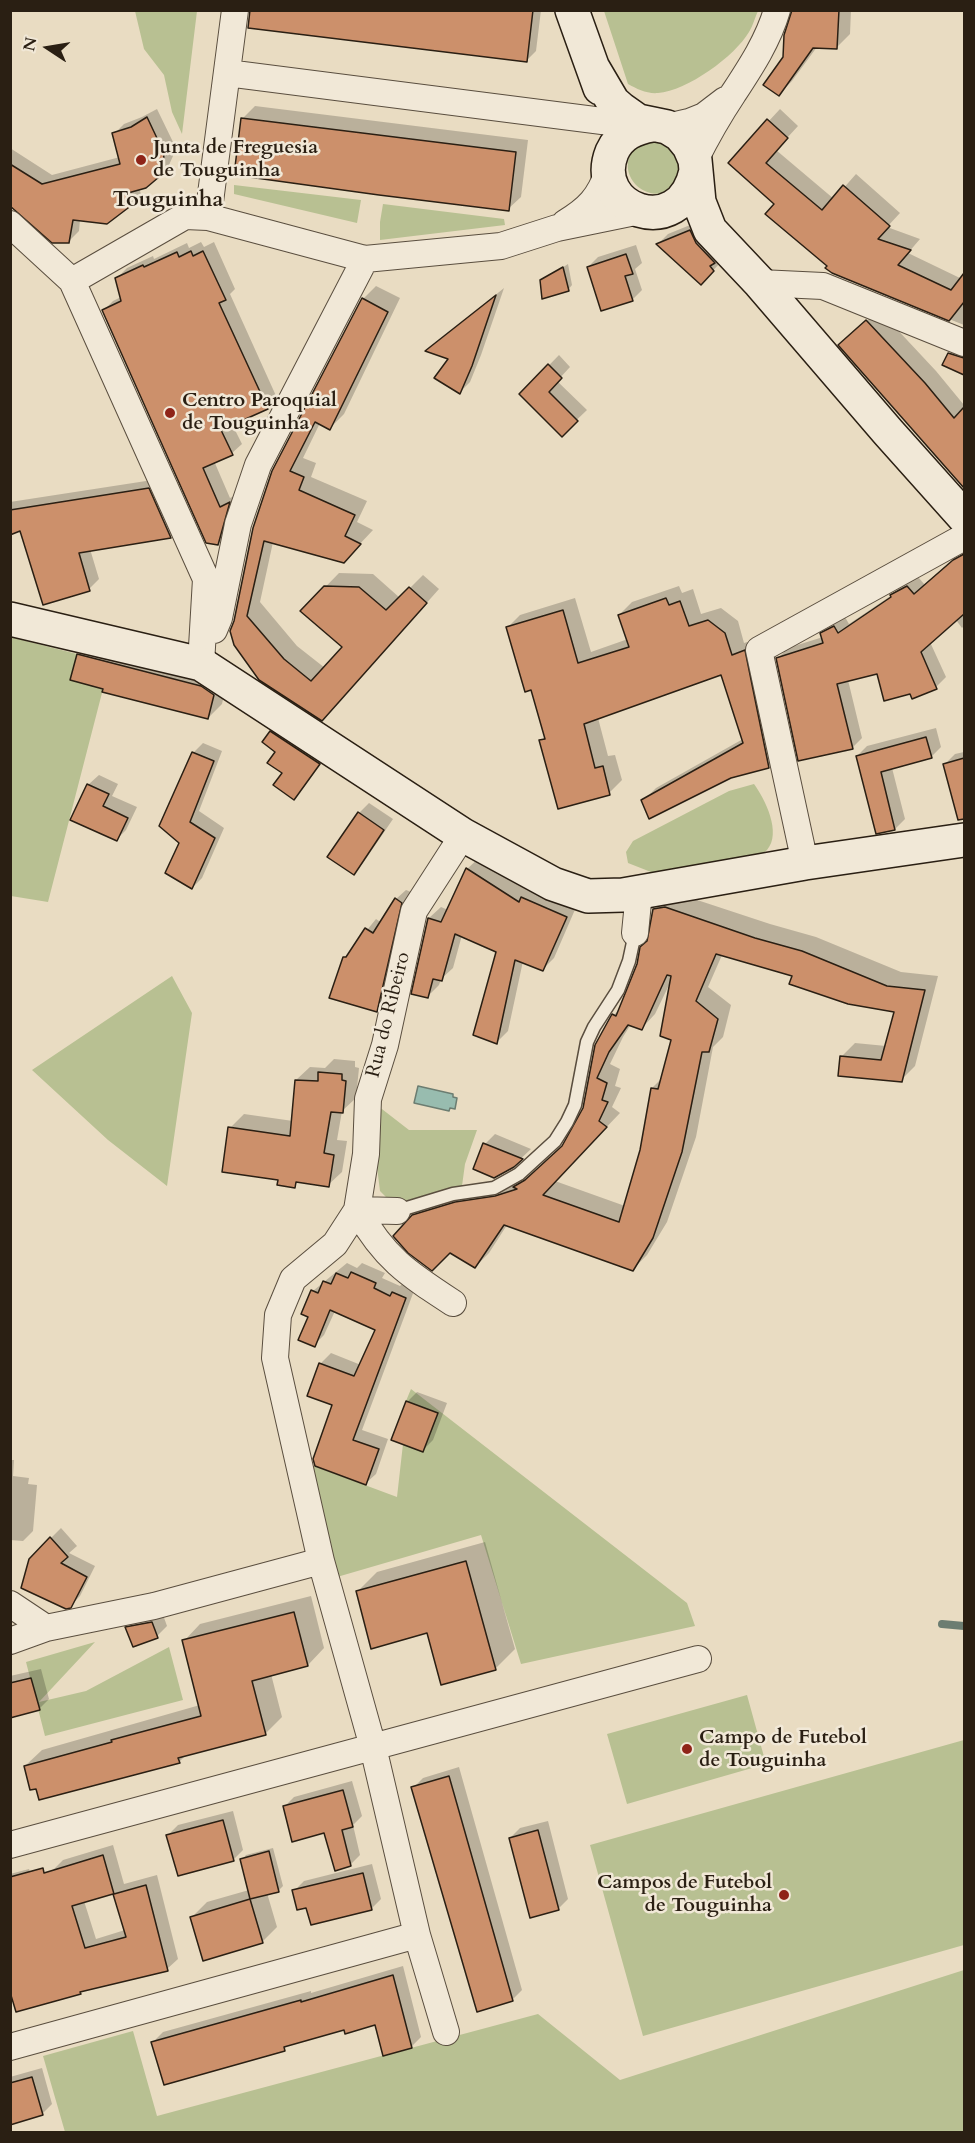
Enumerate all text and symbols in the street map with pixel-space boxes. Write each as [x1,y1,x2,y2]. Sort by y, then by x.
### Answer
north arrow [18,18,78,78]
text: N [18,35,43,53]
place label: Junta de Freguesia de Touguinha [153,136,318,183]
marker: Junta de Freguesia de Touguinha [134,153,148,167]
district label: Touguinha [113,188,223,214]
place label: Centro Paroquial de Touguinha [182,389,337,436]
marker: Centro Paroquial de Touguinha [163,406,177,420]
street label: Rua do Ribeiro [362,950,416,1080]
place label: Campo de Futebol de Touguinha [699,1726,867,1773]
marker: Campo de Futebol de Touguinha [680,1742,694,1756]
place label: Campos de Futebol de Touguinha [597,1871,772,1918]
marker: Campos de Futebol de Touguinha [777,1888,791,1902]

